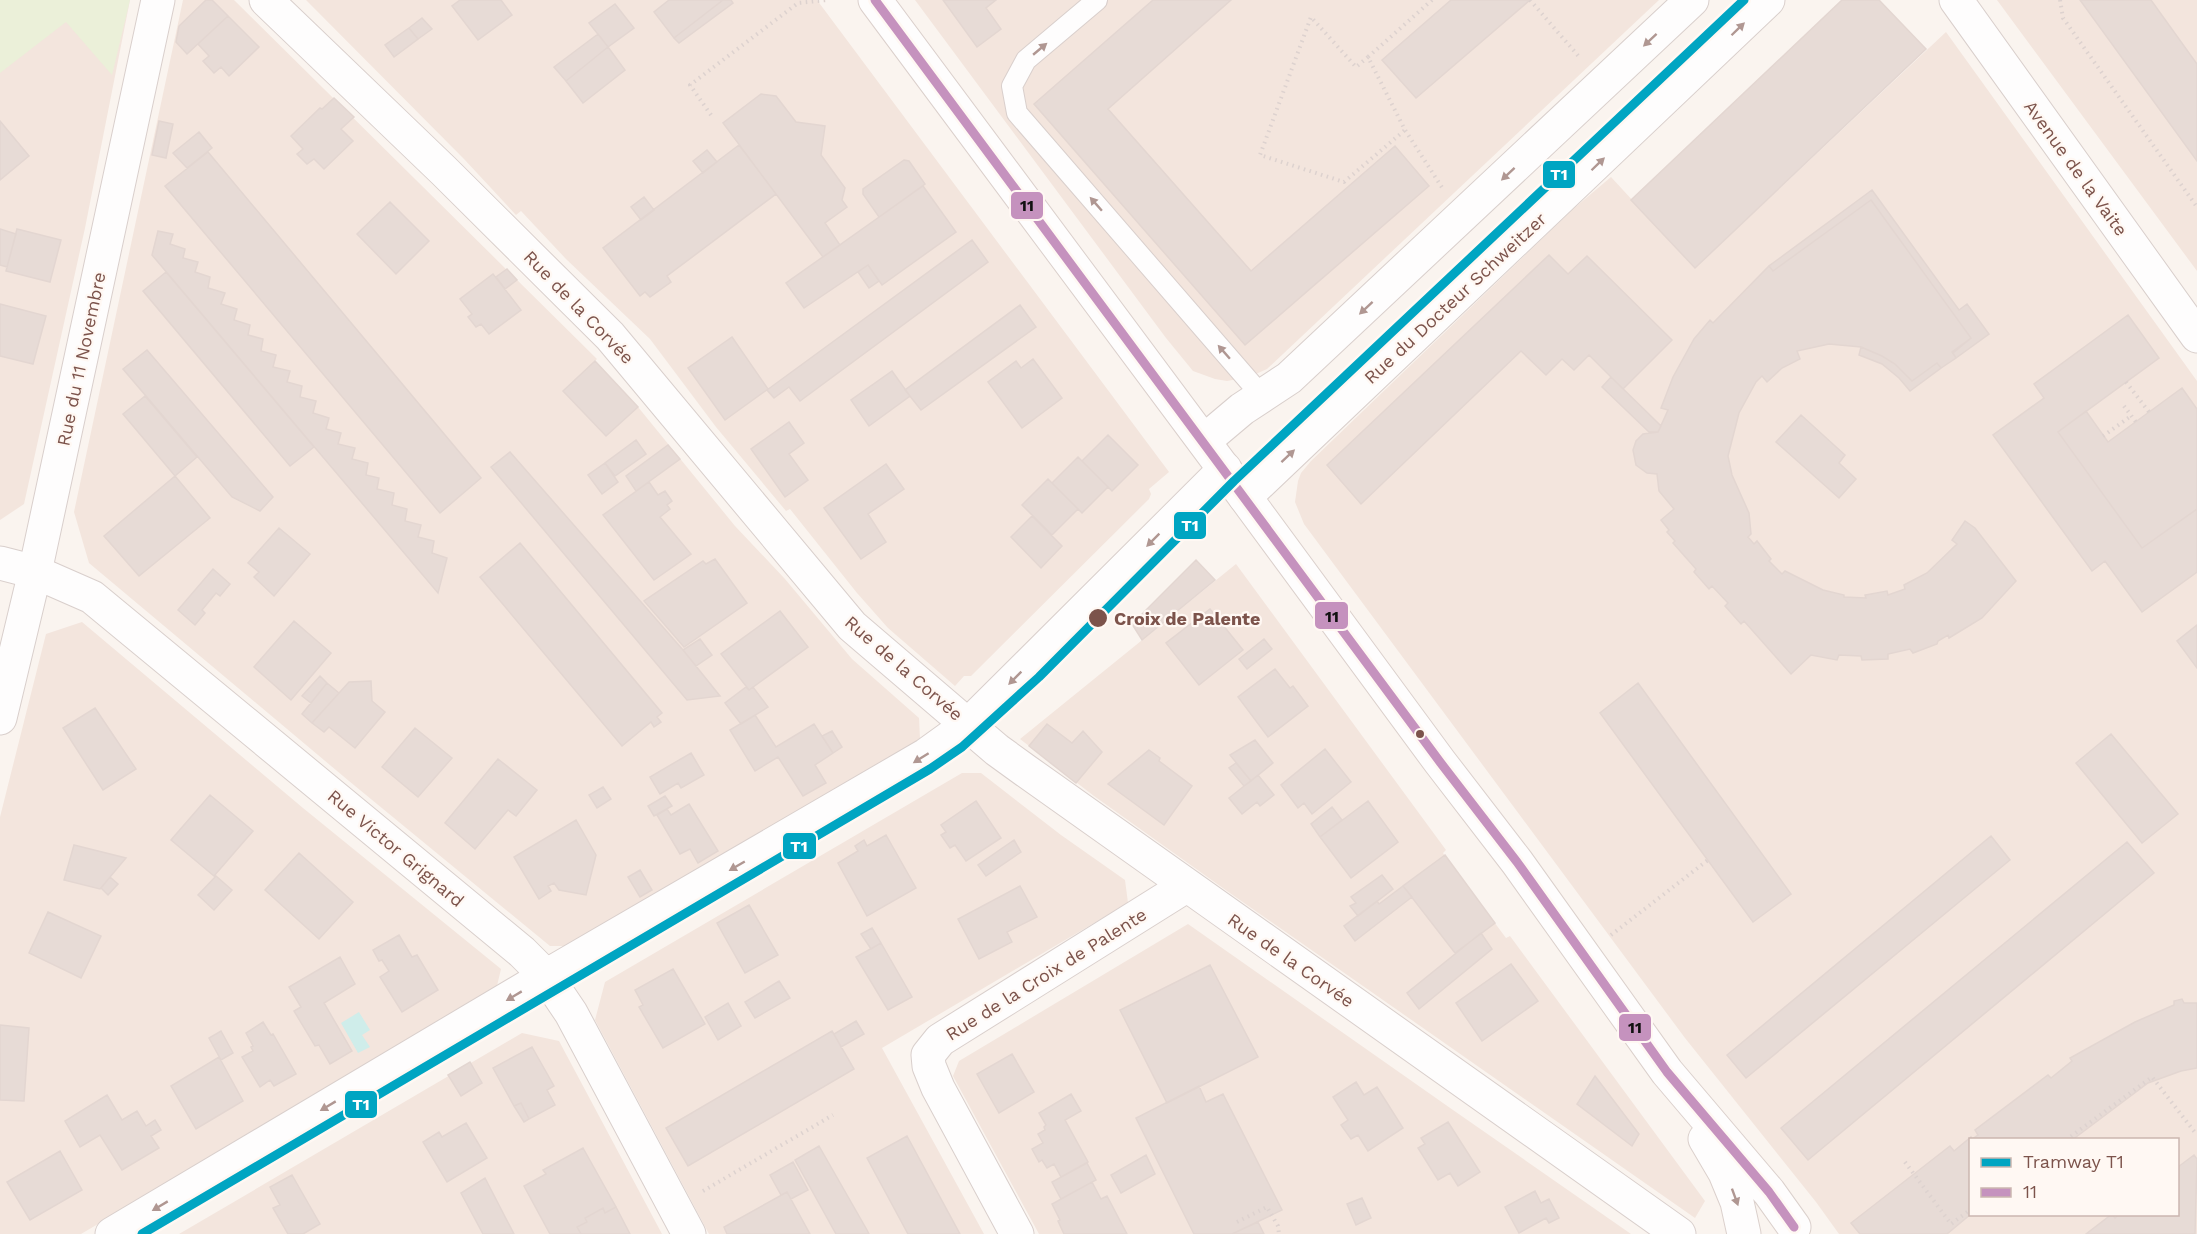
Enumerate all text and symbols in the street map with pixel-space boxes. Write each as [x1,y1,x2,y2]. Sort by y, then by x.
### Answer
one-way arrow [1731,22,1746,36]
one-way arrow [1643,33,1658,46]
one-way arrow [1032,43,1047,56]
street label: Avenue de la Vaite [2020,96,2132,240]
one-way arrow [1590,157,1605,171]
line badge: T1 [1542,160,1576,189]
text: T1 [1550,165,1568,184]
one-way arrow [1501,167,1516,181]
line badge: 11 [1010,191,1044,220]
text: 11 [1020,196,1034,215]
one-way arrow [1090,197,1103,212]
street label: Rue du Docteur Schweitzer [1360,208,1550,388]
street label: Rue de la Corvée [520,246,638,368]
street label: Rue du 11 Novembre [52,270,110,448]
one-way arrow [1359,300,1373,314]
one-way arrow [1218,345,1231,360]
one-way arrow [1281,450,1295,464]
line badge: T1 [1173,511,1207,540]
text: T1 [1181,516,1199,535]
one-way arrow [1147,533,1161,547]
line badge: 11 [1314,601,1349,630]
marker: Croix de Palente [1087,607,1109,629]
text: 11 [1325,607,1339,626]
place label: Croix de Palente [1114,608,1260,629]
street label: Rue de la Corvée [841,611,967,725]
one-way arrow [1009,670,1023,684]
unlabelled marker [1414,728,1426,740]
one-way arrow [913,752,929,763]
street label: Rue Victor Grignard [324,785,468,911]
line badge: T1 [782,832,817,860]
text: T1 [790,837,808,856]
one-way arrow [728,861,745,871]
street label: Rue de la Croix de Palente [942,903,1150,1045]
street label: Rue de la Corvée [1224,909,1358,1011]
one-way arrow [506,991,522,1002]
line badge: 11 [1618,1013,1652,1042]
text: 11 [1628,1018,1642,1037]
line badge: T1 [344,1090,378,1119]
text: T1 [352,1095,370,1114]
one-way arrow [320,1101,336,1112]
legend [1969,1138,2179,1216]
text: Tramway T1 [2023,1151,2124,1172]
text: 11 [2023,1181,2037,1202]
one-way arrow [1730,1188,1740,1206]
one-way arrow [152,1200,168,1211]

